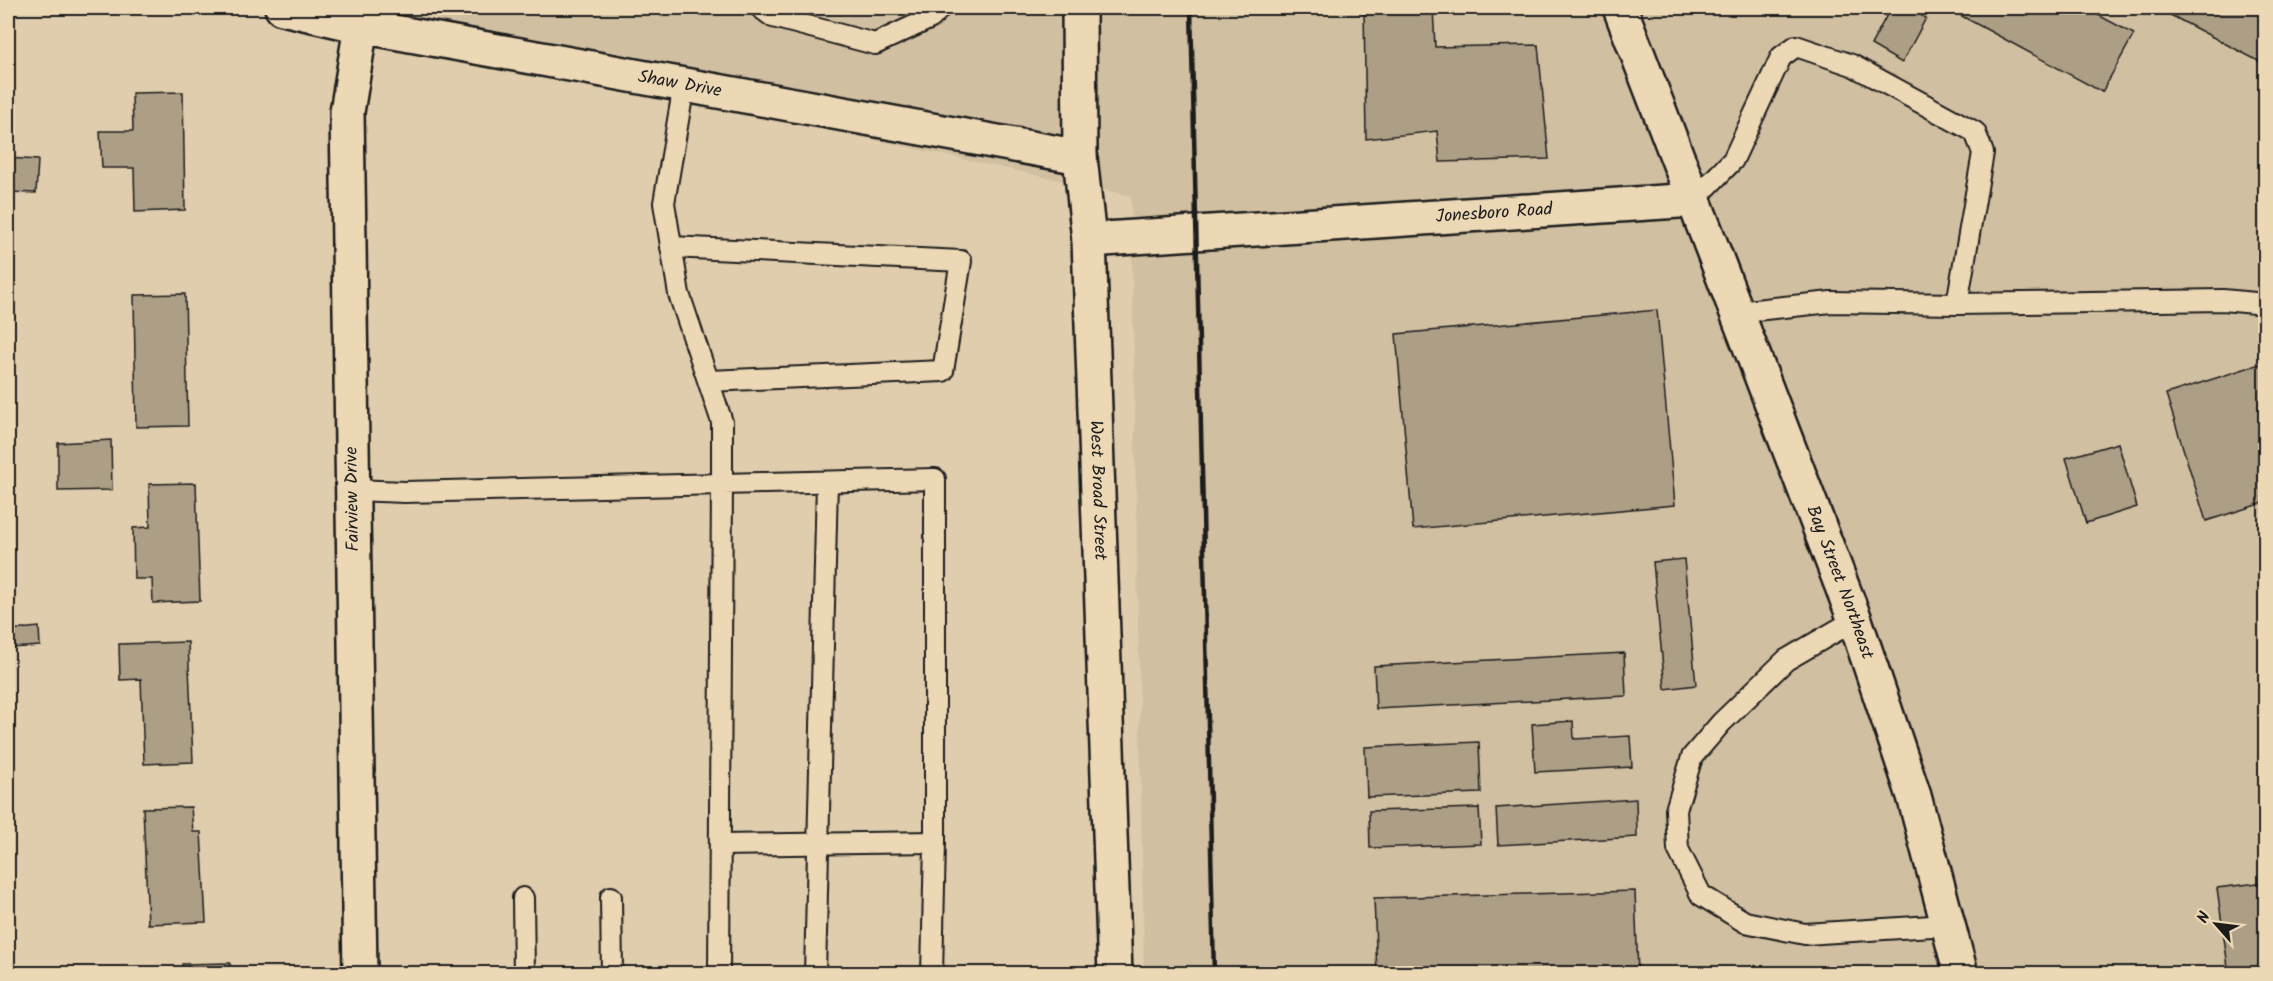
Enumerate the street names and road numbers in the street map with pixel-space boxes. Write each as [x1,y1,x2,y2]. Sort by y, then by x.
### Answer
street label: Shaw Drive [636,62,724,106]
street label: Jonesboro Road [1435,195,1554,232]
street label: West Broad Street [1081,420,1115,562]
street label: Fairview Drive [338,446,368,552]
street label: Bay Street Northeast [1798,501,1882,664]

